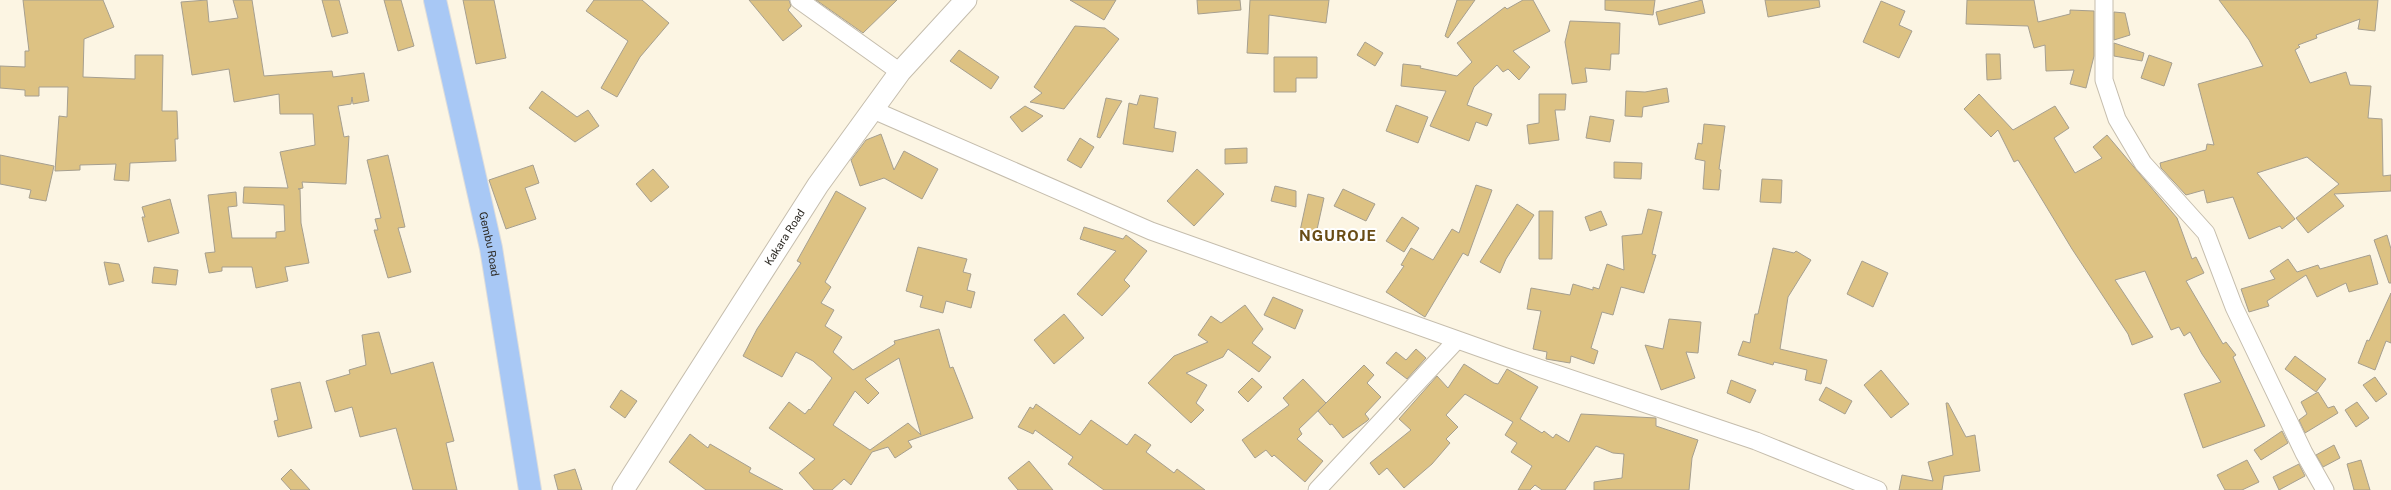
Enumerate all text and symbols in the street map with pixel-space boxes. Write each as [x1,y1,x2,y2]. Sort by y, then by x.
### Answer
street label: Kakara Road [762,207,807,268]
street label: Gembu Road [477,211,501,277]
district label: NGUROJE [1299,227,1377,244]

